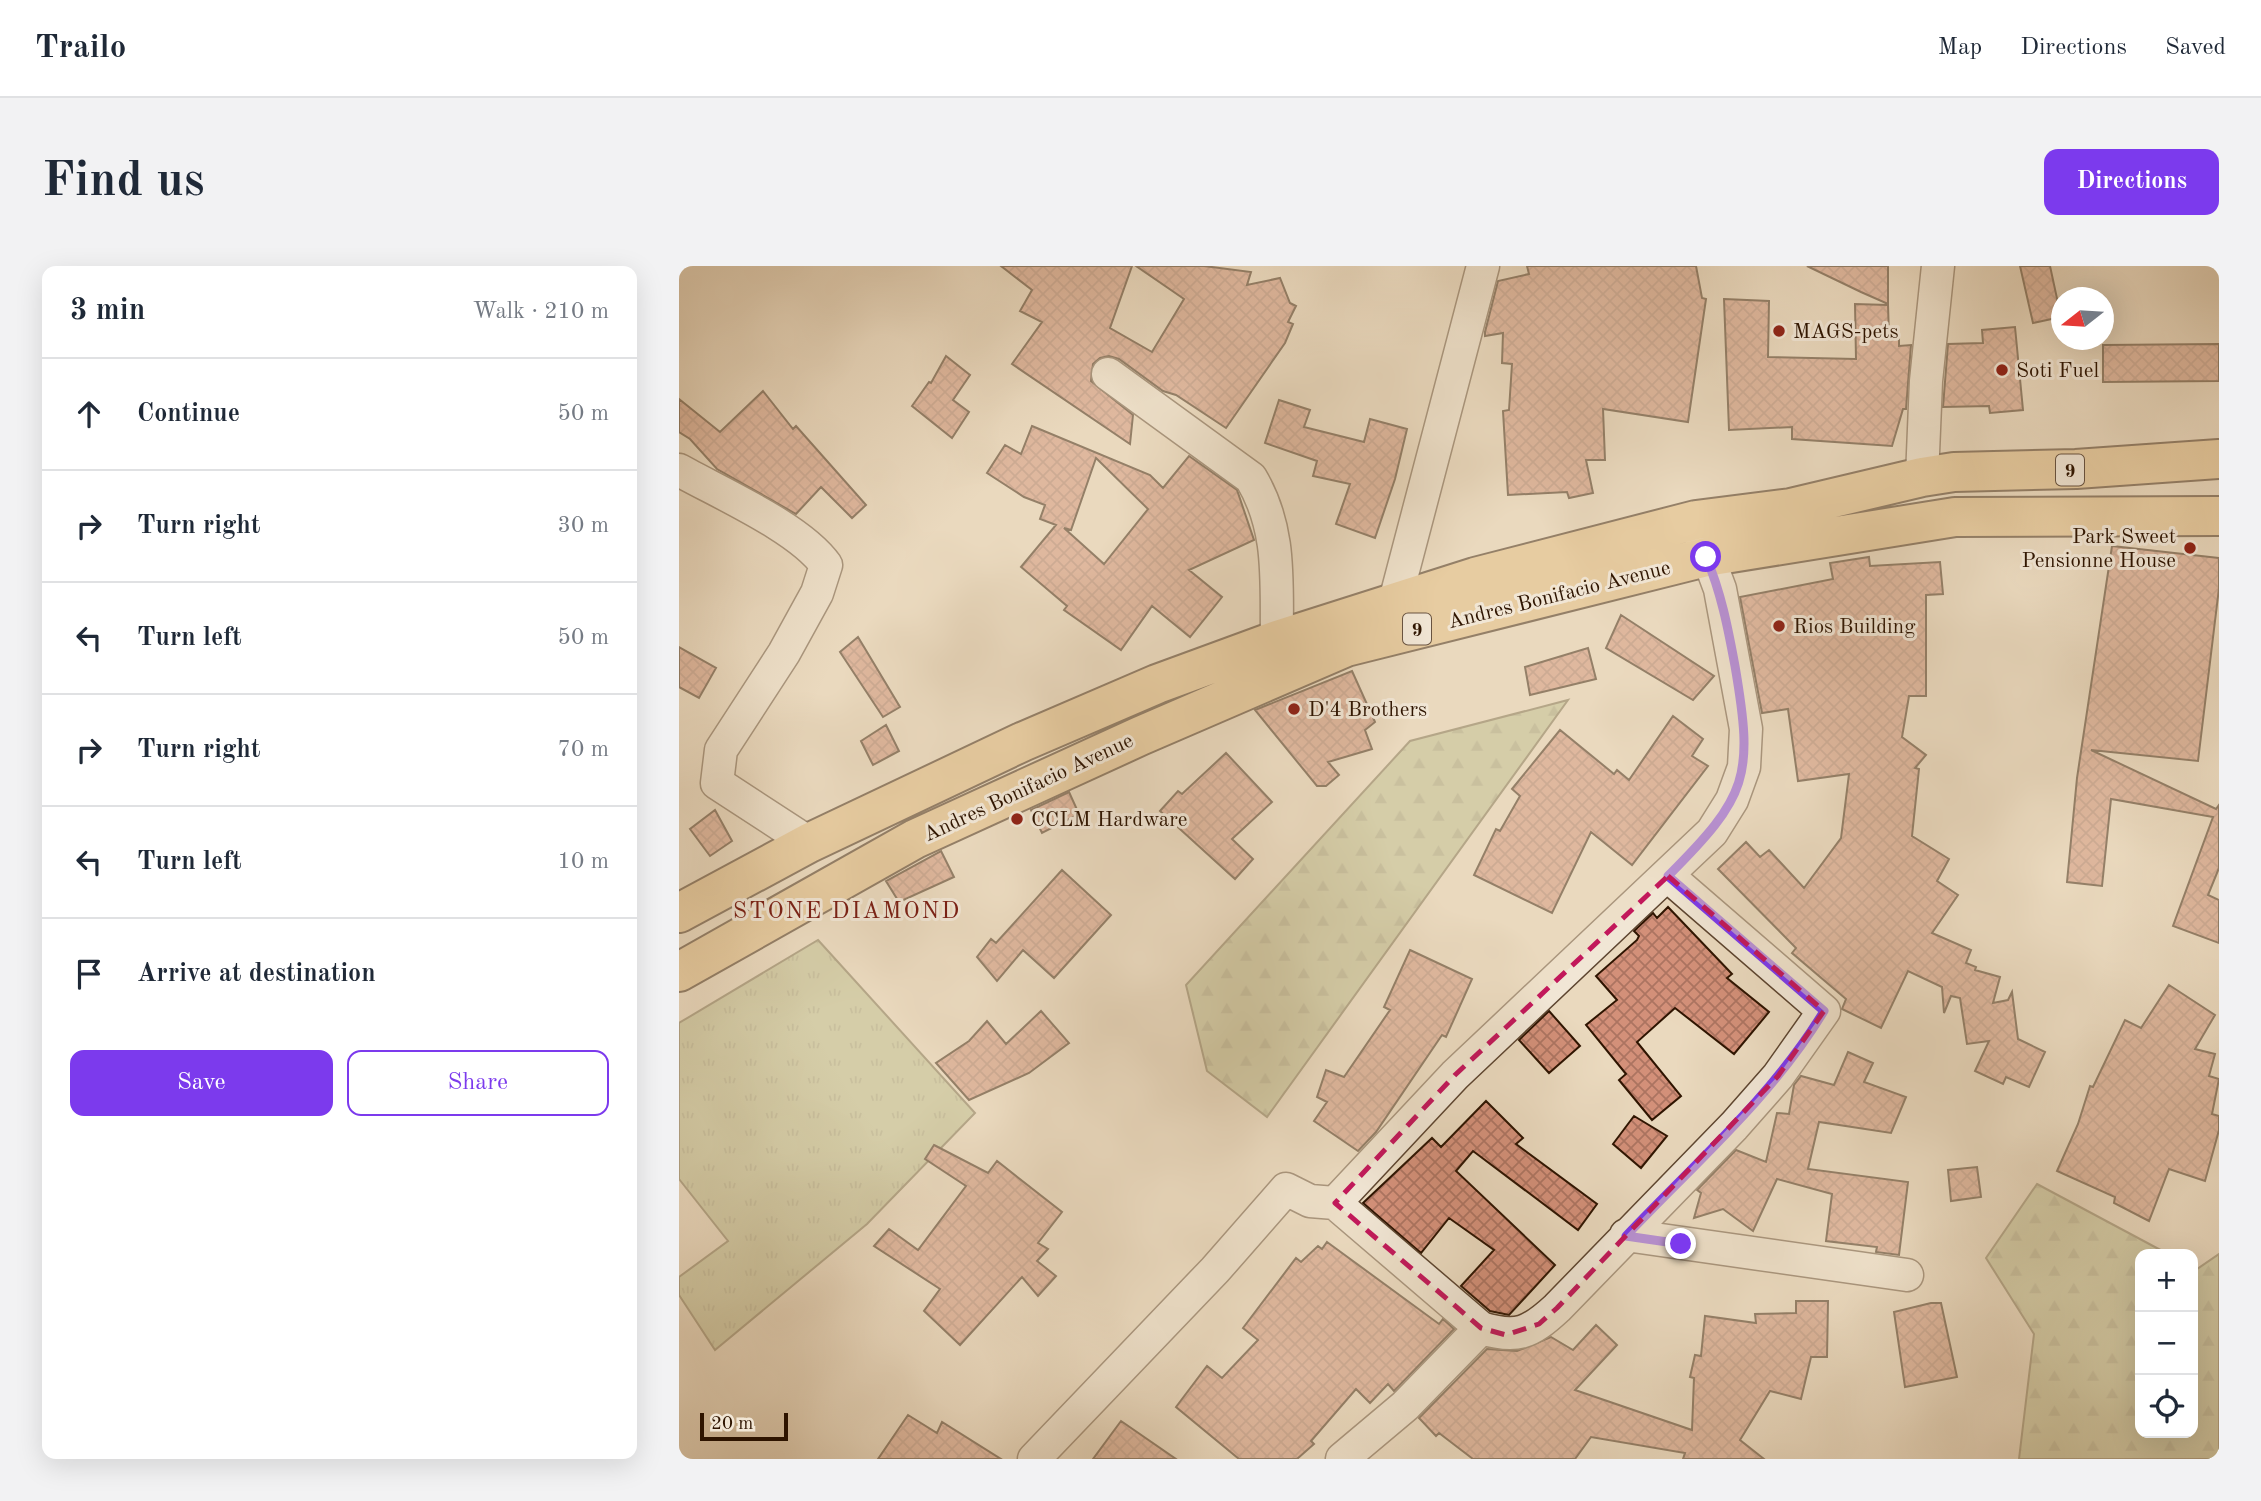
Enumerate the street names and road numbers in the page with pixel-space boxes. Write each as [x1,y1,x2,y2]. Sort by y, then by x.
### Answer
road number: 9 [2056,454,2084,486]
street label: Andres Bonifacio Avenue [1446,558,1673,633]
road number: 9 [1403,614,1431,644]
street label: Andres Bonifacio Avenue [921,731,1137,846]

